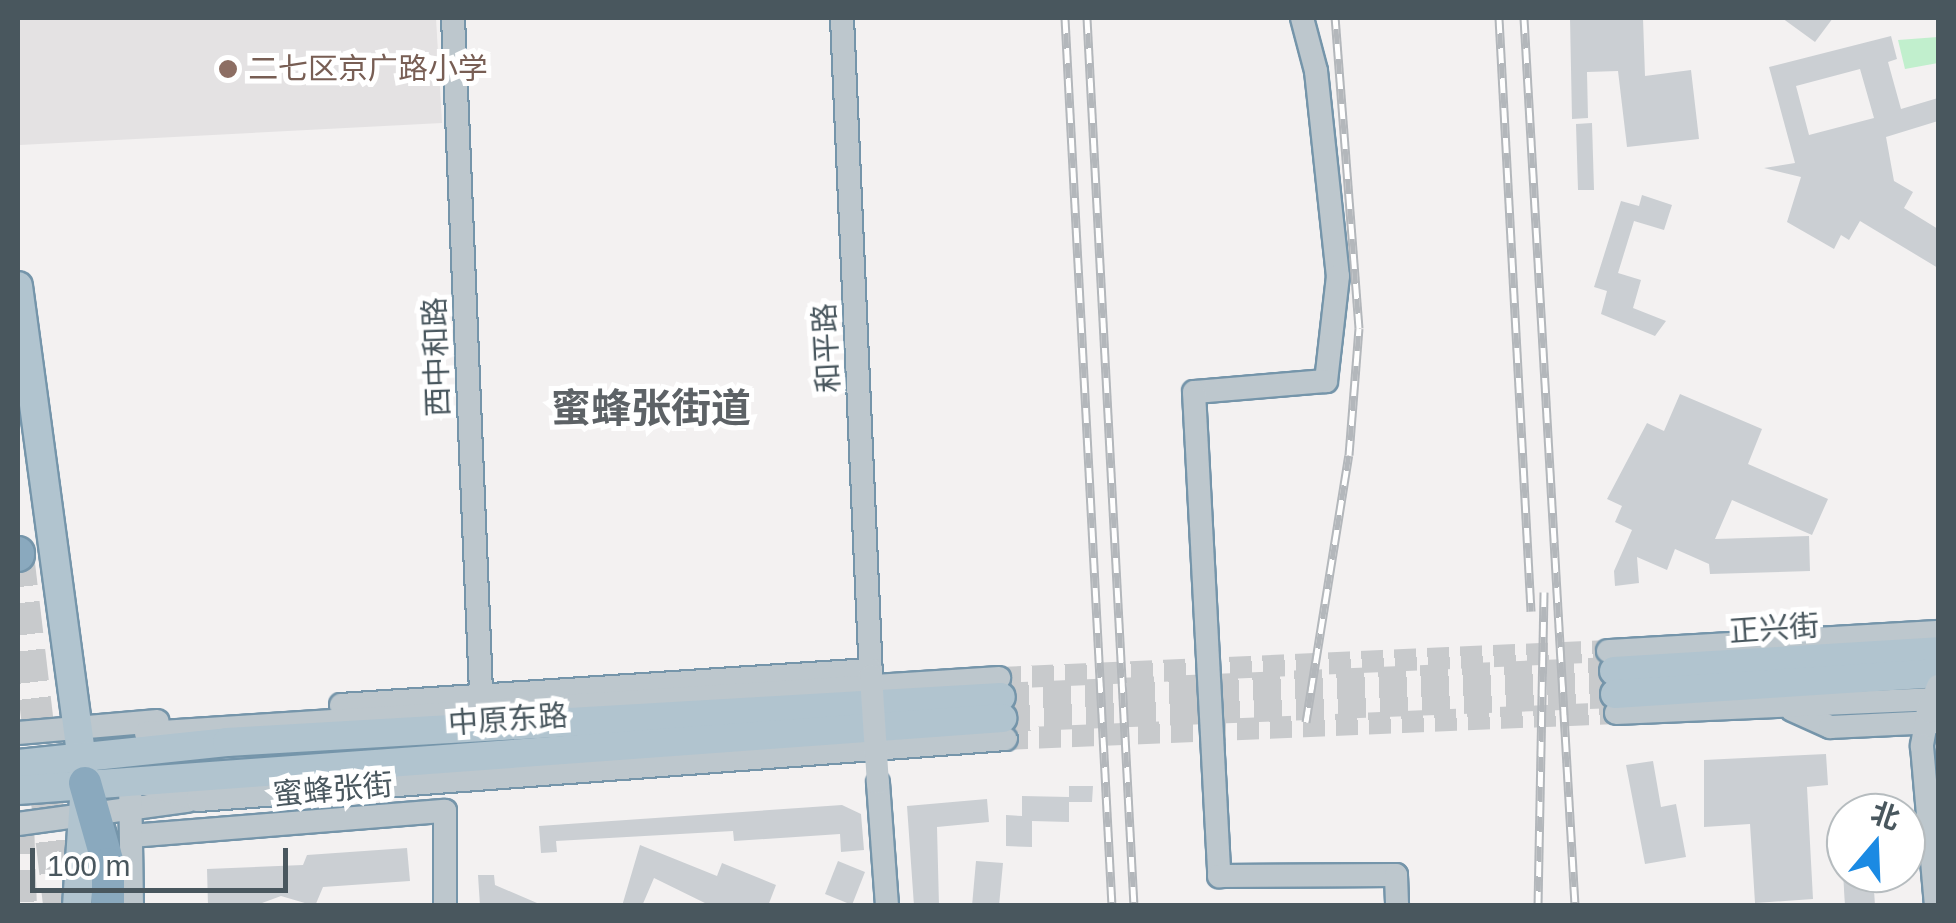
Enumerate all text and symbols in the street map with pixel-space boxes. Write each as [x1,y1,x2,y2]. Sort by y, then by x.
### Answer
place label: 二七区京广路小学 [248,51,488,87]
marker: 二七区京广路小学 [217,58,239,80]
street label: 西中和路 [417,296,457,418]
street label: 和平路 [807,302,847,394]
district label: 蜜蜂张街道 [551,384,751,432]
street label: 正兴街 [1728,608,1820,650]
street label: 中原东路 [447,698,569,742]
street label: 蜜蜂张街 [272,767,394,813]
north arrow [1826,793,1926,893]
text: 北 [1867,797,1904,835]
scale bar [35,828,292,890]
text: 100 m [47,849,130,882]

